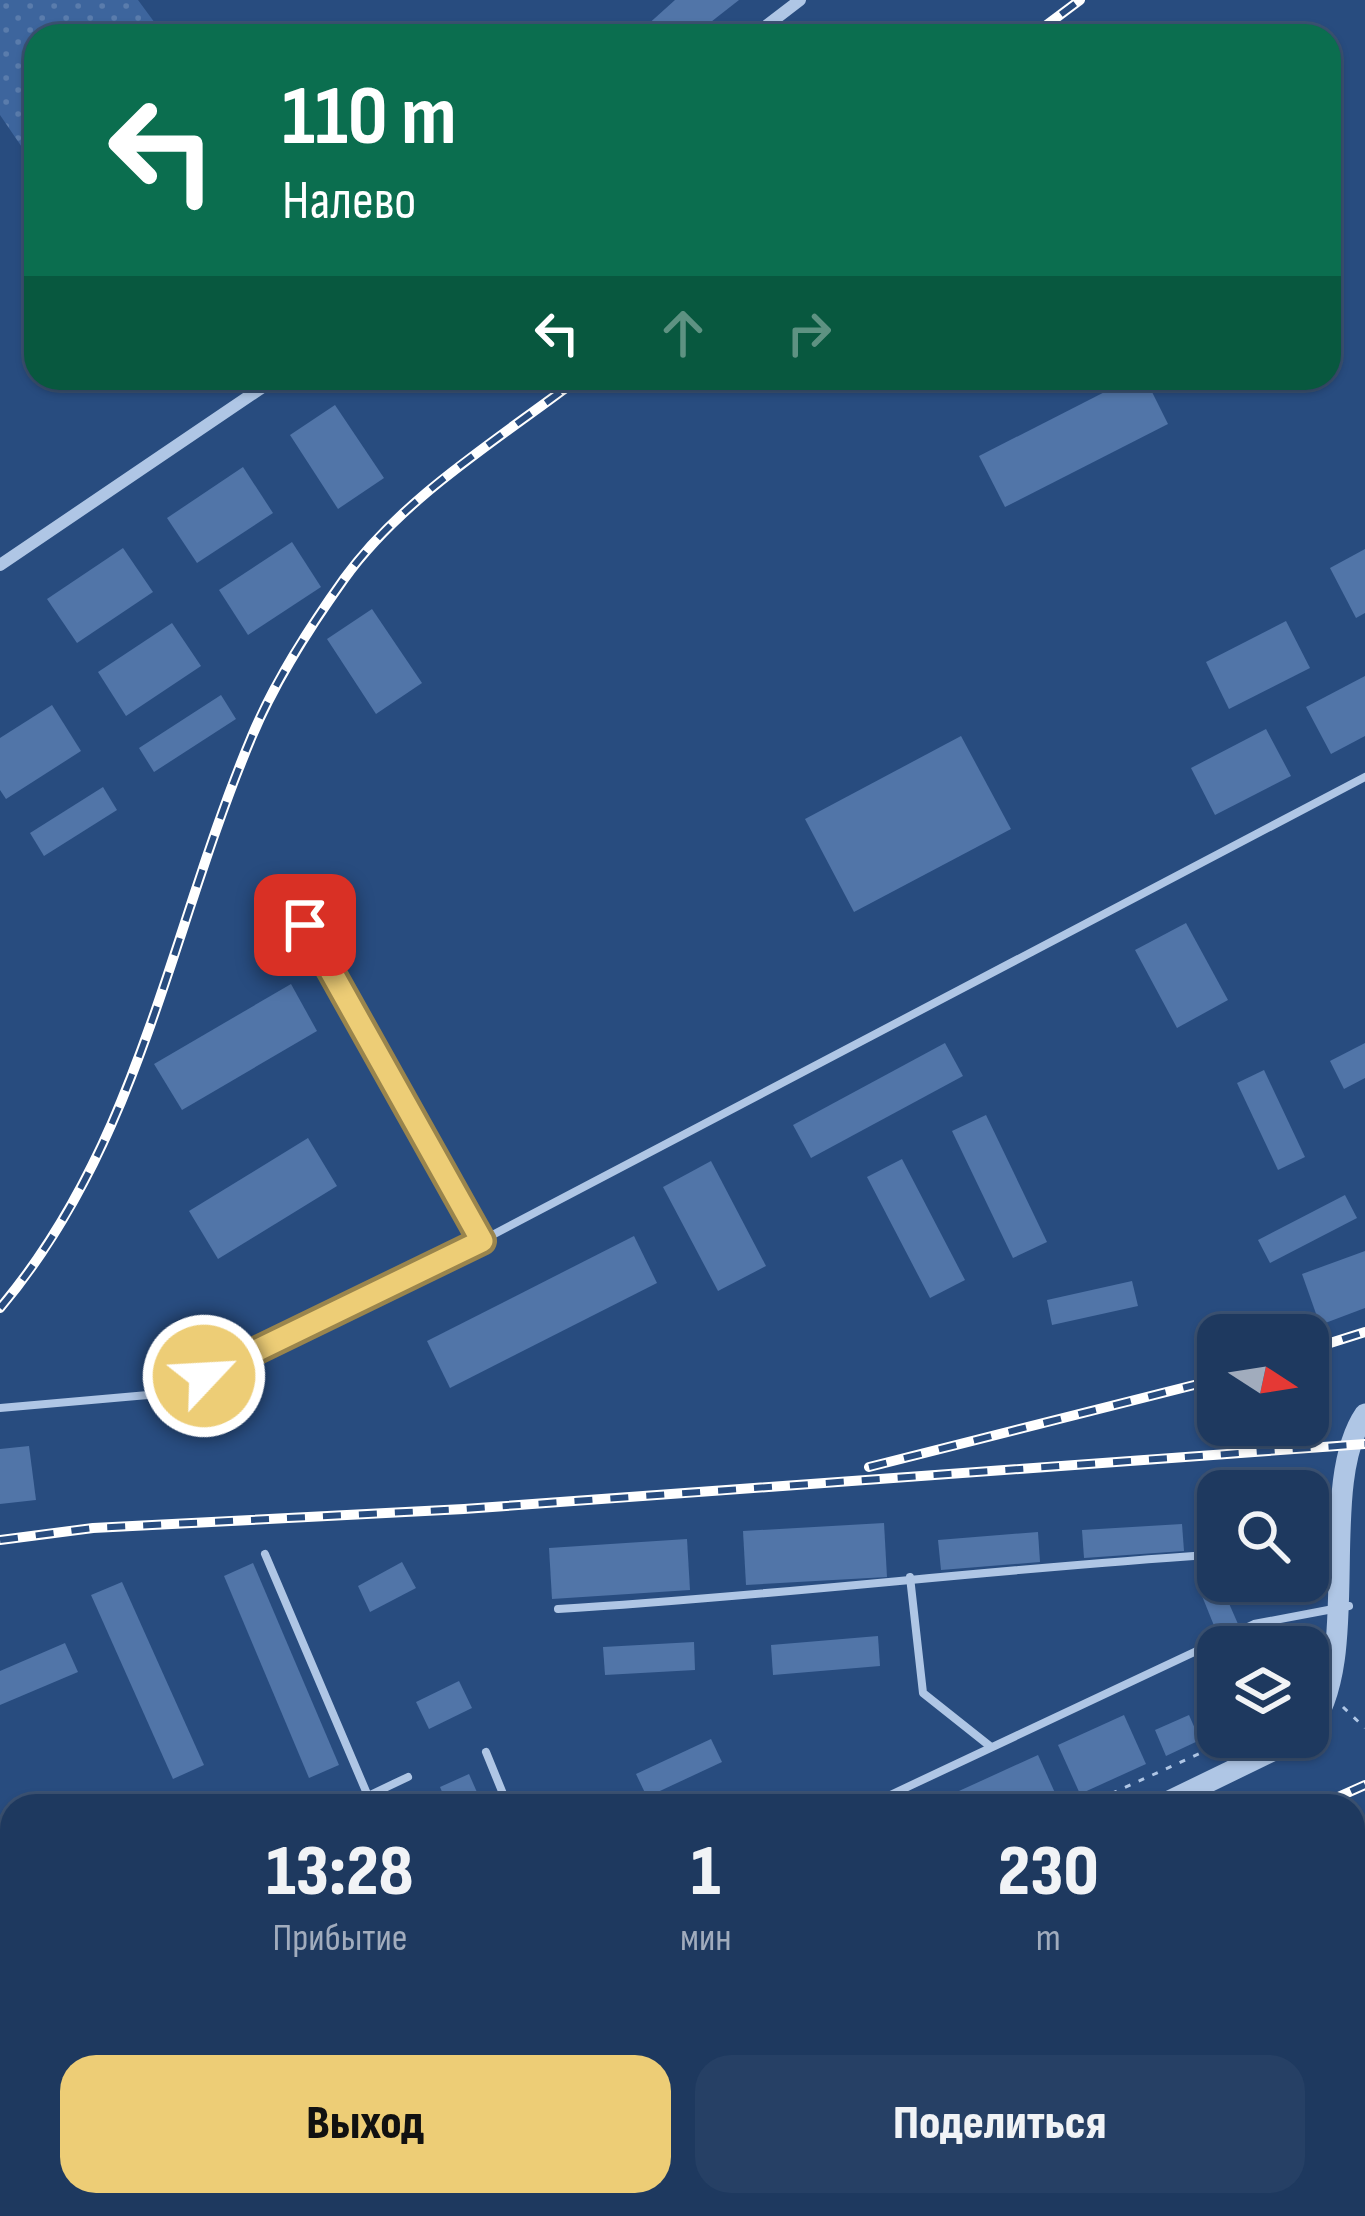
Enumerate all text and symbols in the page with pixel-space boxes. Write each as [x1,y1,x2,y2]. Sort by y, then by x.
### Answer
text: 110 m [282,67,457,168]
icon: left [84,72,240,228]
text: Налево [282,169,416,234]
icon: left [524,300,590,366]
icon: ahead [650,300,716,366]
icon: right [776,300,842,366]
pin [254,874,356,976]
icon: arrive [272,892,338,958]
position arrow [141,1313,267,1439]
north arrow [1197,1314,1329,1446]
map controls [1197,1314,1329,1758]
button: search [1197,1470,1329,1602]
button: layers [1197,1626,1329,1758]
text: 13:28 [266,1829,414,1916]
text: 1 [691,1829,721,1916]
text: 230 [998,1829,1099,1916]
text: Прибытие [272,1915,408,1962]
text: мин [680,1915,732,1962]
text: m [1036,1915,1061,1962]
button: Выход [60,2055,671,2193]
button: Поделиться [695,2055,1305,2193]

